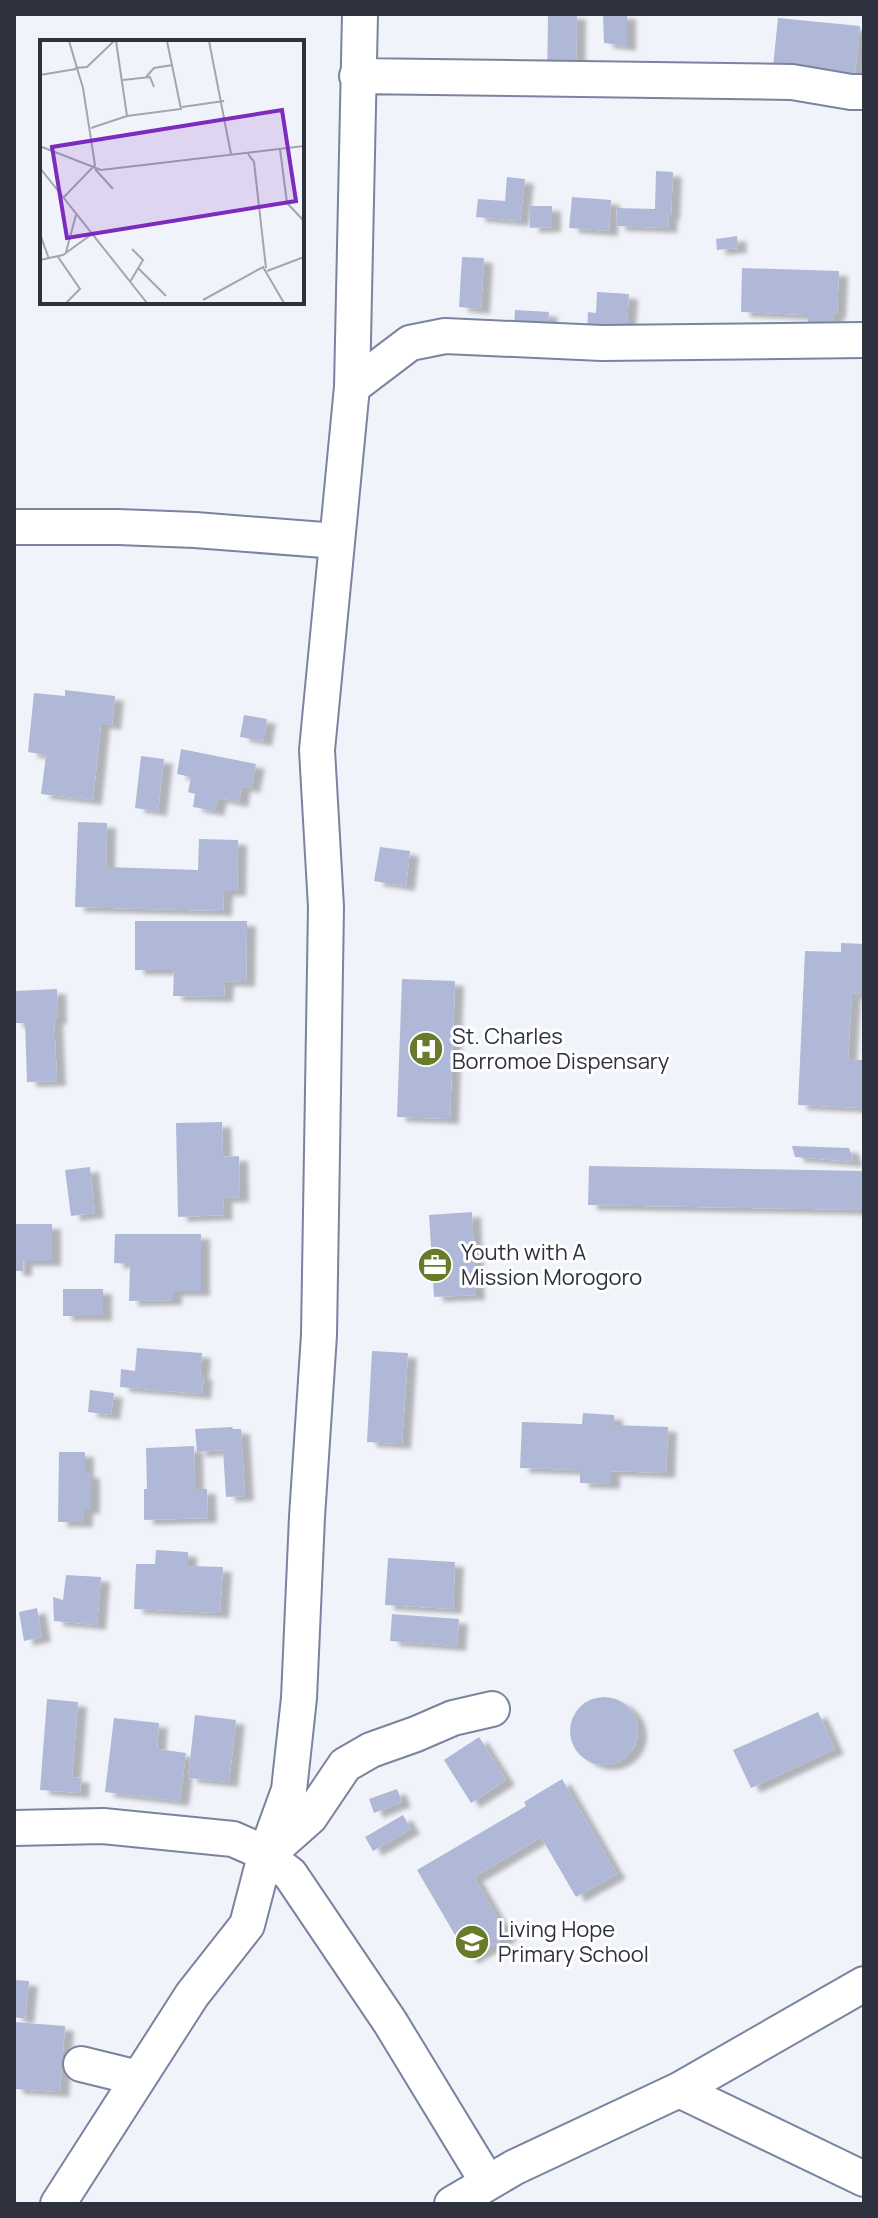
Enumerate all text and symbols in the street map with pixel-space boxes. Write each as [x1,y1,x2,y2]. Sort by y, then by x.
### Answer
inset map [40,40,304,304]
place label: St. Charles Borromoe Dispensary [452,1021,670,1076]
hospital icon: St. Charles Borromoe Dispensary [407,1030,445,1068]
place label: Youth with A Mission Morogoro [461,1237,642,1292]
office icon: Youth with A Mission Morogoro [416,1246,454,1284]
place label: Living Hope Primary School [498,1914,649,1969]
school or university icon: Living Hope Primary School [453,1923,491,1961]

